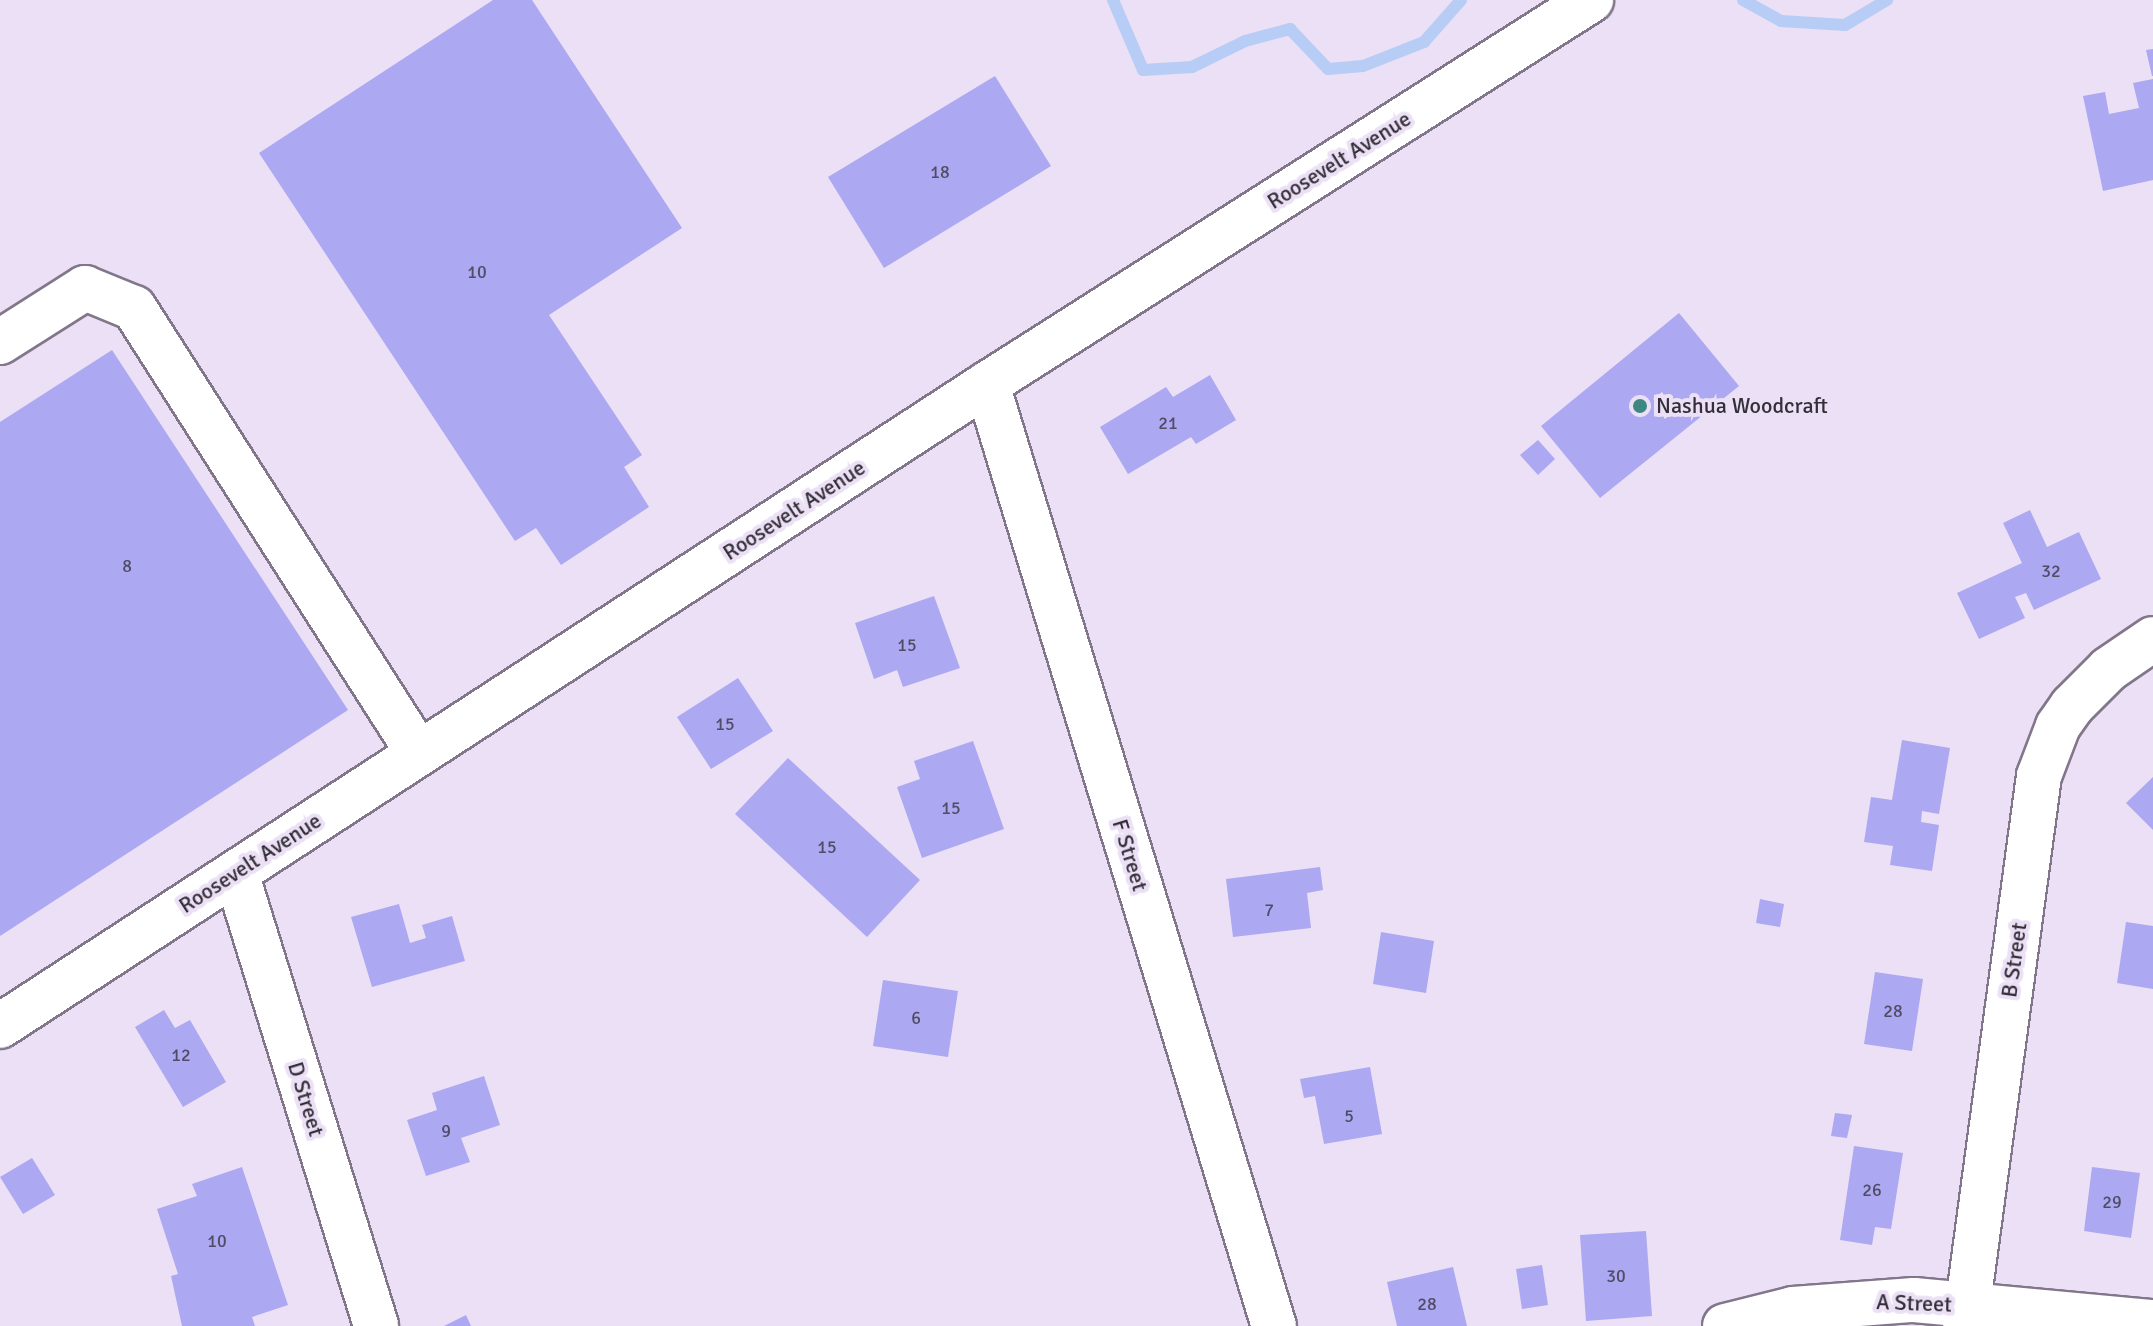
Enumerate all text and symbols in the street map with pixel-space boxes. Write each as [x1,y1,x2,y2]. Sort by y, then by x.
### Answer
street label: Roosevelt Avenue [1262,105,1416,215]
house number: 18 [930,161,950,183]
house number: 10 [467,261,487,283]
place label: Nashua Woodcraft [1656,393,1828,419]
marker: Nashua Woodcraft [1631,397,1649,415]
house number: 21 [1158,412,1178,434]
street label: Roosevelt Avenue [718,454,870,566]
house number: 8 [122,555,132,577]
house number: 32 [2041,560,2061,582]
house number: 15 [897,634,917,656]
house number: 15 [715,713,735,735]
house number: 15 [941,797,961,819]
street label: Roosevelt Avenue [174,807,326,919]
street label: F Street [1107,816,1153,894]
house number: 15 [817,836,837,858]
house number: 7 [1264,899,1274,921]
street label: B Street [1996,921,2032,999]
house number: 28 [1883,1000,1903,1022]
house number: 6 [911,1007,921,1029]
house number: 12 [171,1044,191,1066]
street label: D Street [282,1059,330,1139]
house number: 5 [1344,1105,1354,1127]
house number: 9 [441,1120,451,1142]
house number: 26 [1862,1179,1882,1201]
house number: 29 [2102,1191,2122,1213]
house number: 10 [207,1230,227,1252]
house number: 30 [1606,1265,1626,1287]
street label: A Street [1876,1288,1952,1318]
house number: 28 [1417,1293,1437,1315]

